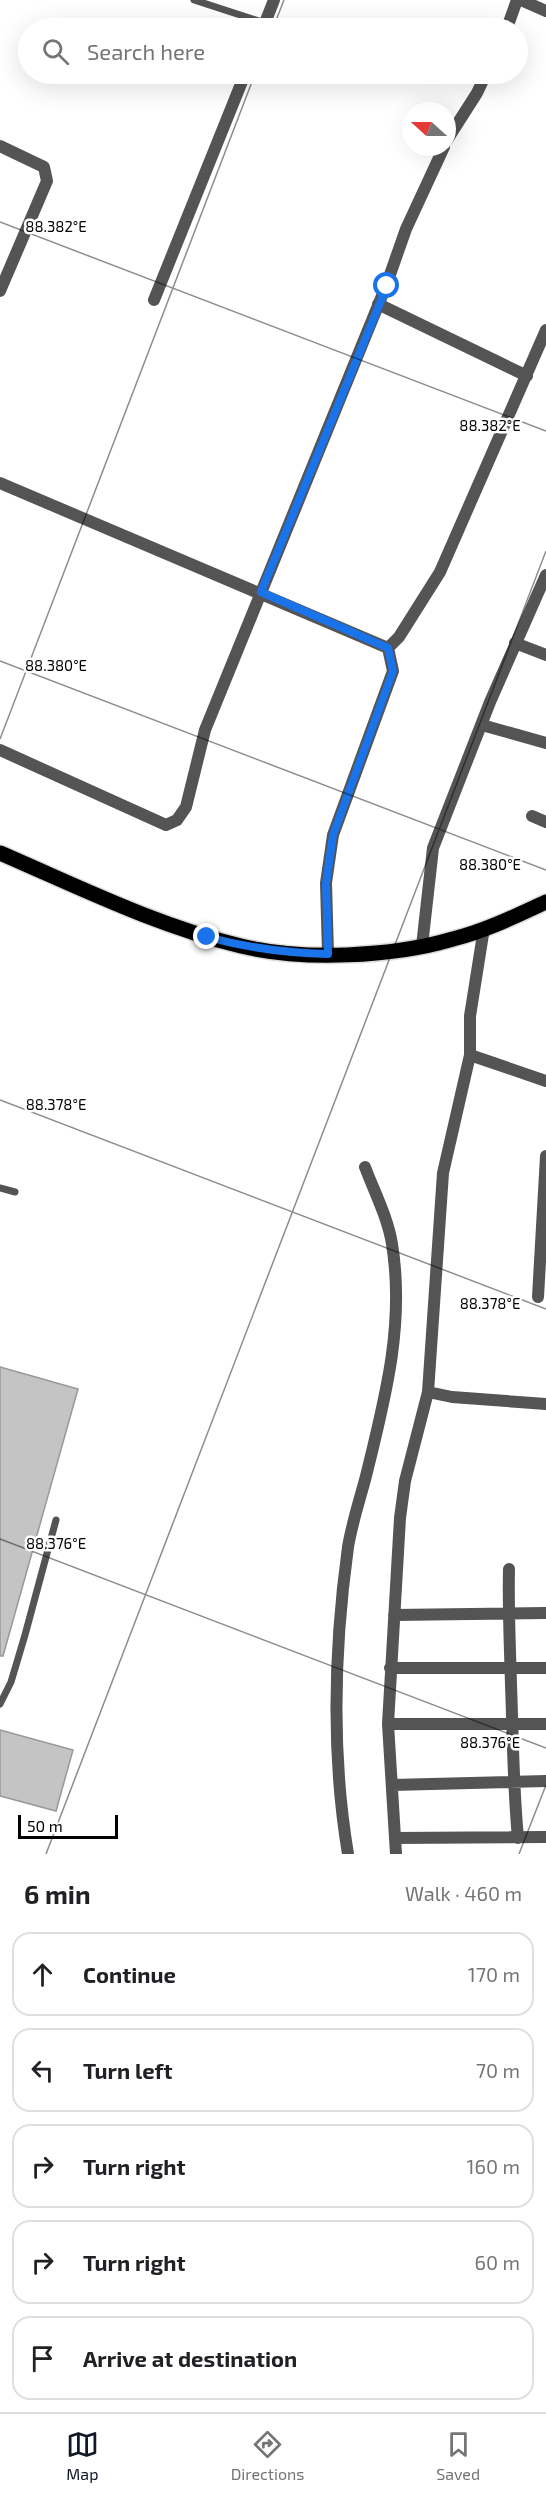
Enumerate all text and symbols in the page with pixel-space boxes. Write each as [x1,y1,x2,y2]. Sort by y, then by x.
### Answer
search box [18,18,528,84]
icon: search [39,35,72,68]
text: Search here [87,38,205,64]
north arrow [402,102,456,156]
text: 88.382°E [25,217,87,235]
route start [373,272,399,298]
text: 88.382°E [459,416,521,434]
text: 88.380°E [25,656,87,674]
text: 88.380°E [459,855,521,873]
route end [193,923,219,949]
text: 88.378°E [26,1095,86,1113]
text: 88.378°E [460,1294,520,1312]
text: 88.376°E [26,1534,86,1552]
text: 88.376°E [460,1733,520,1751]
scale bar [18,1812,118,1840]
text: 50 m [27,1816,63,1835]
text: 6 min [24,1878,91,1909]
text: Walk · 460 m [405,1881,522,1905]
icon: ahead [26,1958,59,1991]
text: Continue [83,1961,176,1987]
text: 170 m [468,1962,520,1986]
icon: left [26,2054,59,2087]
text: Turn left [83,2057,172,2083]
text: 70 m [476,2058,520,2082]
icon: right [26,2150,59,2183]
text: Turn right [83,2153,185,2179]
text: 160 m [467,2154,520,2178]
icon: right [26,2246,59,2279]
text: Turn right [83,2249,185,2275]
text: 60 m [475,2250,520,2274]
icon: arrive [26,2342,59,2375]
text: Arrive at destination [83,2345,297,2371]
tab: Map [66,2428,99,2483]
tab: Directions [231,2428,304,2483]
tab: Saved [436,2428,480,2483]

